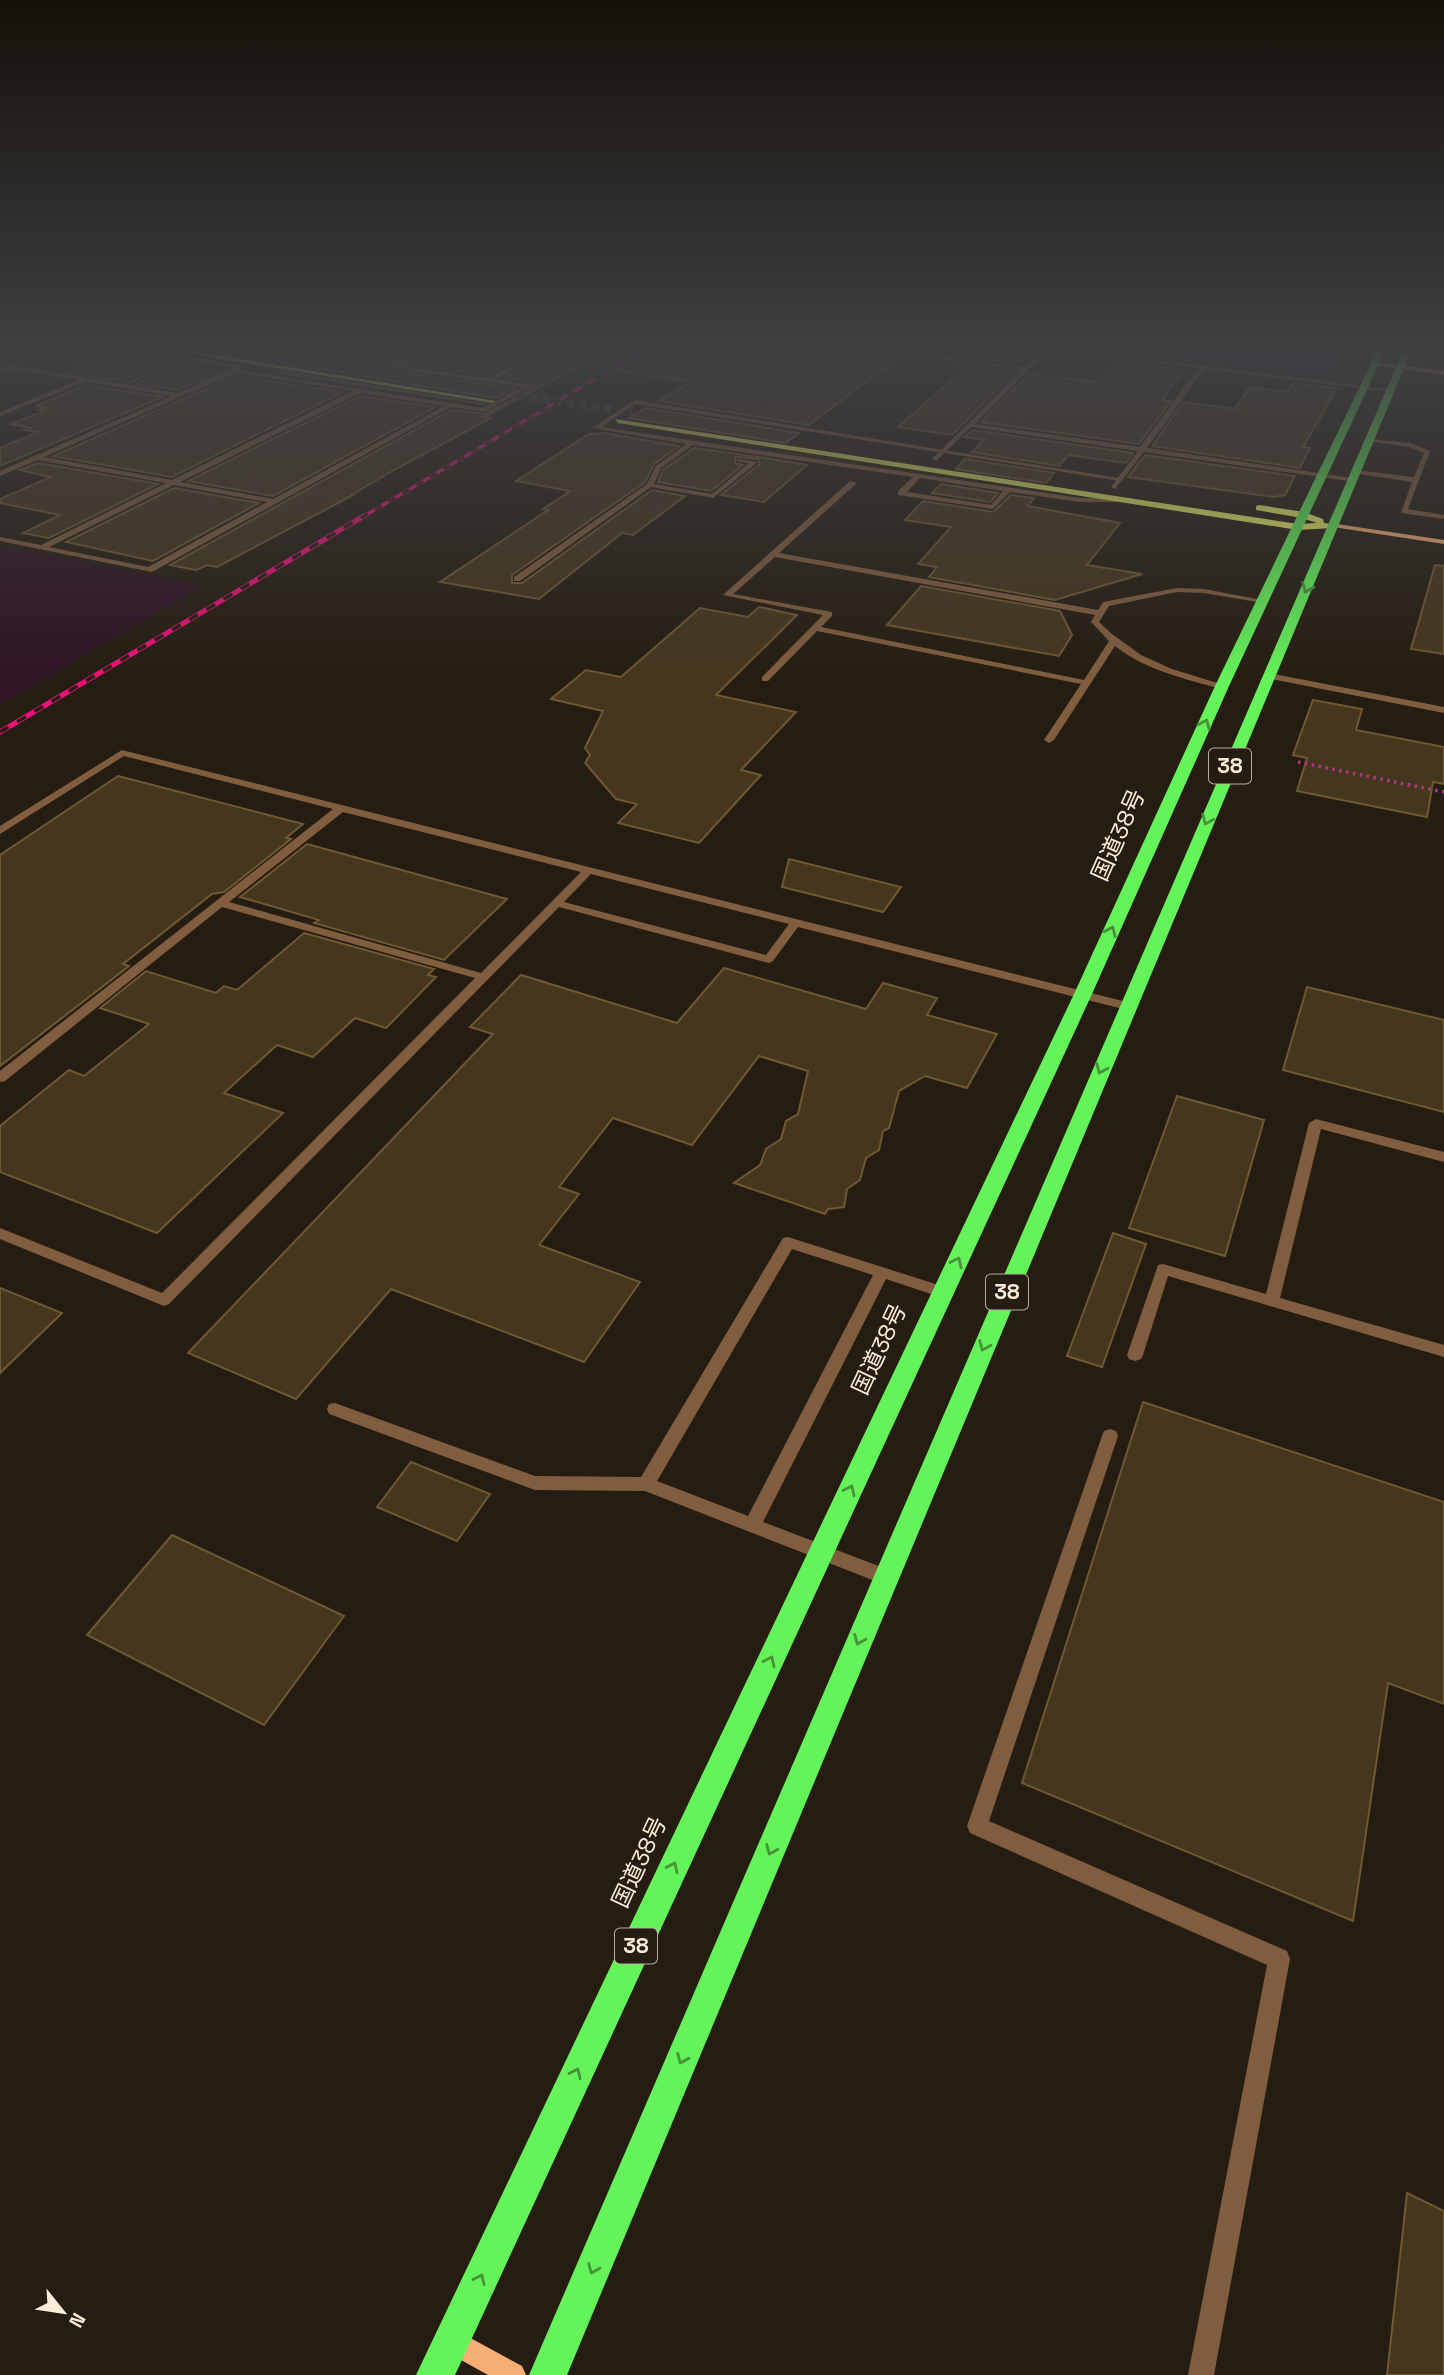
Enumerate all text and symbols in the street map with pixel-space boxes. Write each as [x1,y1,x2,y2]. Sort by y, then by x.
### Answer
one-way arrow [1301,581,1315,593]
one-way arrow [1197,719,1211,731]
road number: 38 [1209,748,1251,784]
street label: 国道38号 [1085,784,1151,886]
one-way arrow [1201,812,1215,825]
one-way arrow [1103,926,1117,939]
one-way arrow [1095,1062,1109,1074]
one-way arrow [949,1257,963,1269]
road number: 38 [986,1274,1028,1310]
street label: 国道38号 [845,1299,913,1399]
one-way arrow [978,1340,992,1352]
one-way arrow [842,1485,856,1497]
one-way arrow [854,1633,868,1645]
one-way arrow [762,1656,776,1668]
street label: 国道38号 [605,1812,673,1912]
one-way arrow [765,1843,779,1855]
one-way arrow [665,1862,679,1874]
road number: 38 [615,1928,657,1964]
one-way arrow [676,2052,690,2064]
one-way arrow [568,2068,582,2080]
one-way arrow [587,2261,601,2274]
one-way arrow [472,2274,486,2286]
north arrow [28,2277,98,2347]
text: N [63,2308,91,2332]

